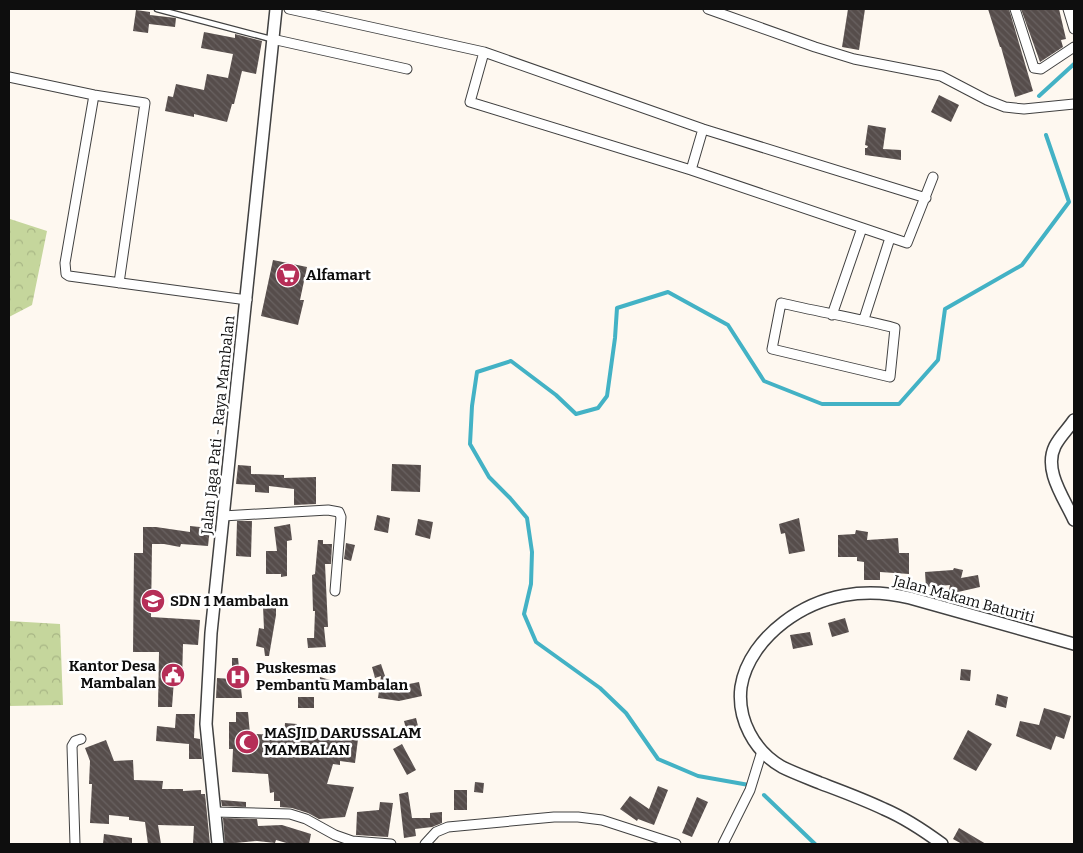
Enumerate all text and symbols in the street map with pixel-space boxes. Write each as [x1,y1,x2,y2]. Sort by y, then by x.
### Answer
supermarket icon: Alfamart [275,262,301,288]
place label: Alfamart [306,266,371,284]
street label: Jalan Jaga Pati - Raya Mambalan [197,314,239,536]
street label: Jalan Makam Baturiti [890,571,1037,627]
school or university icon: SDN 1 Mambalan [140,588,166,614]
place label: SDN 1 Mambalan [170,592,289,610]
place label: Kantor Desa Mambalan [69,657,157,692]
place label: Puskesmas Pembantu Mambalan [256,659,408,694]
public building icon: Kantor Desa Mambalan [160,662,186,688]
hospital icon: Puskesmas Pembantu Mambalan [225,664,251,690]
place label: MASJID DARUSSALAM MAMBALAN [264,724,421,759]
mosque icon: MASJID DARUSSALAM MAMBALAN [234,729,260,755]

